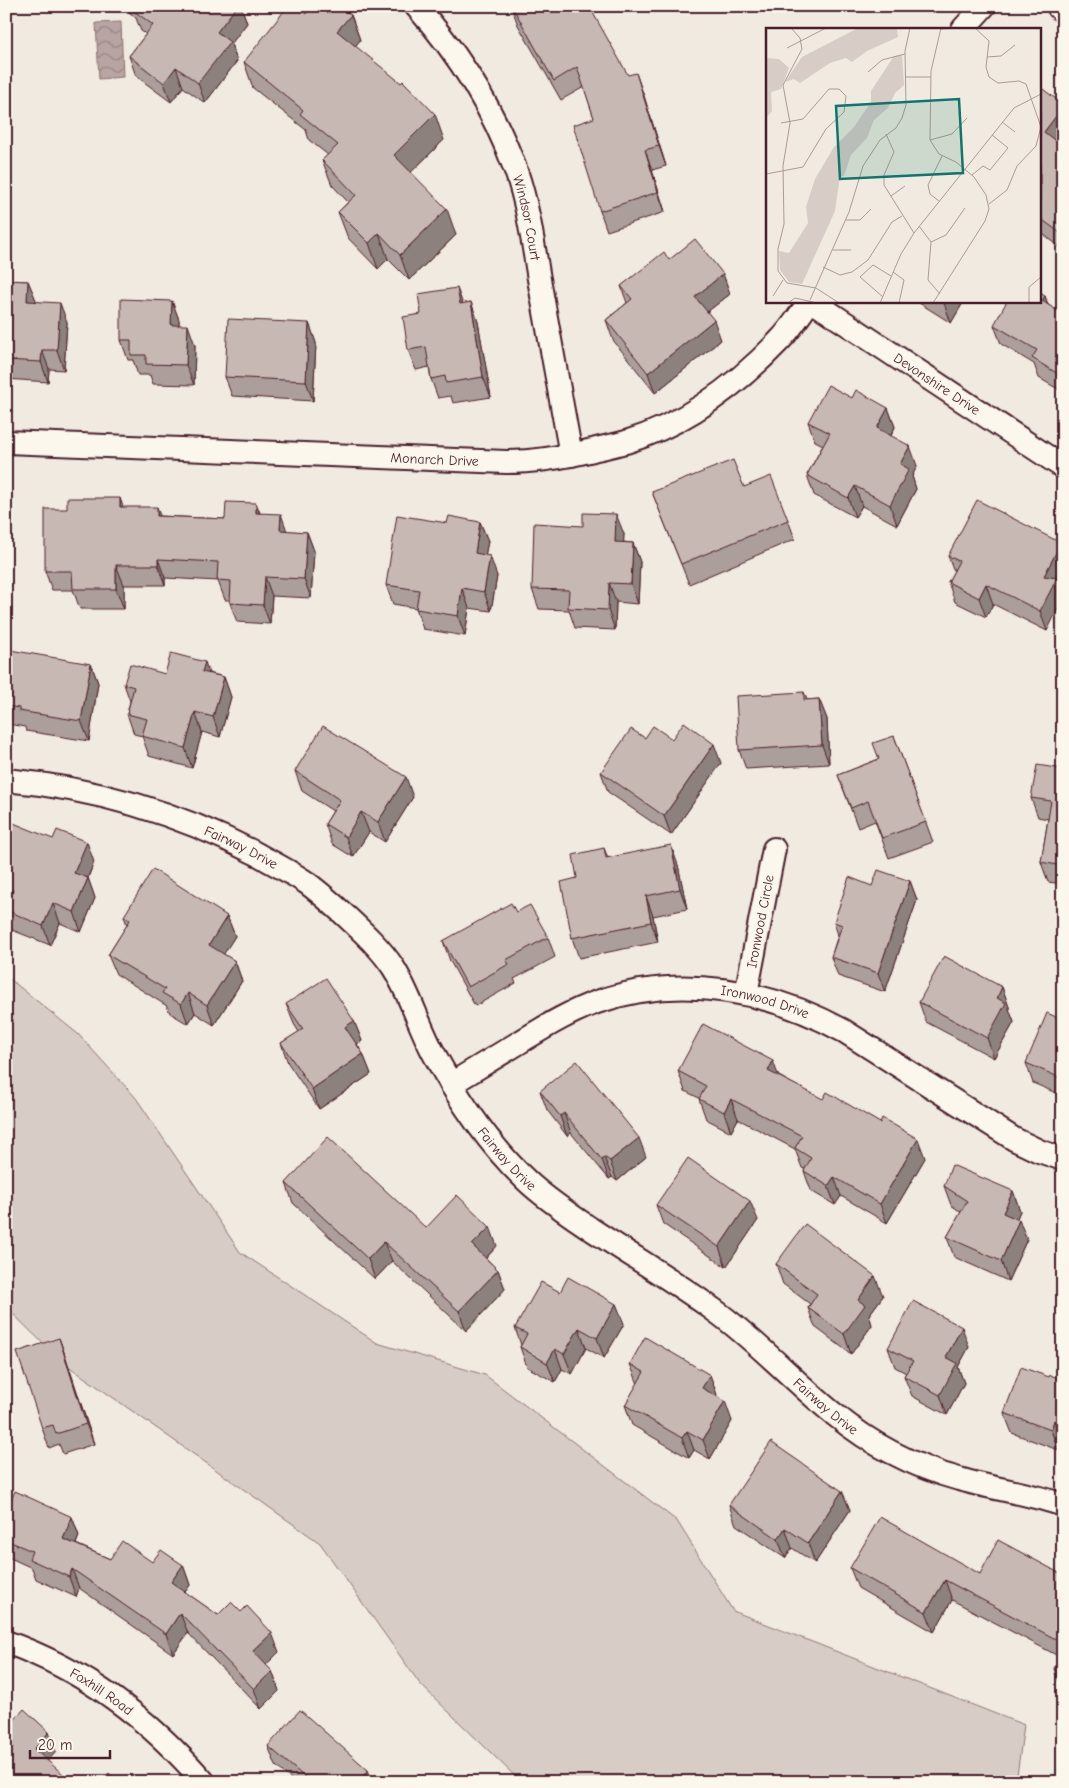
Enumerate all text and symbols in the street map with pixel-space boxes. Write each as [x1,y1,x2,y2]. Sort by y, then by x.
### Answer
inset map [766,28,1042,302]
street label: Windsor Court [509,173,544,263]
street label: Devonshire Drive [890,349,983,419]
street label: Monarch Drive [390,449,479,470]
street label: Fairway Drive [202,822,281,873]
street label: Ironwood Circle [743,873,778,970]
street label: Ironwood Drive [720,982,812,1022]
street label: Fairway Drive [474,1124,540,1194]
street label: Fairway Drive [789,1374,861,1439]
street label: Foxhill Road [67,1664,137,1719]
scale bar [30,1728,110,1760]
text: 20 m [38,1736,72,1754]

